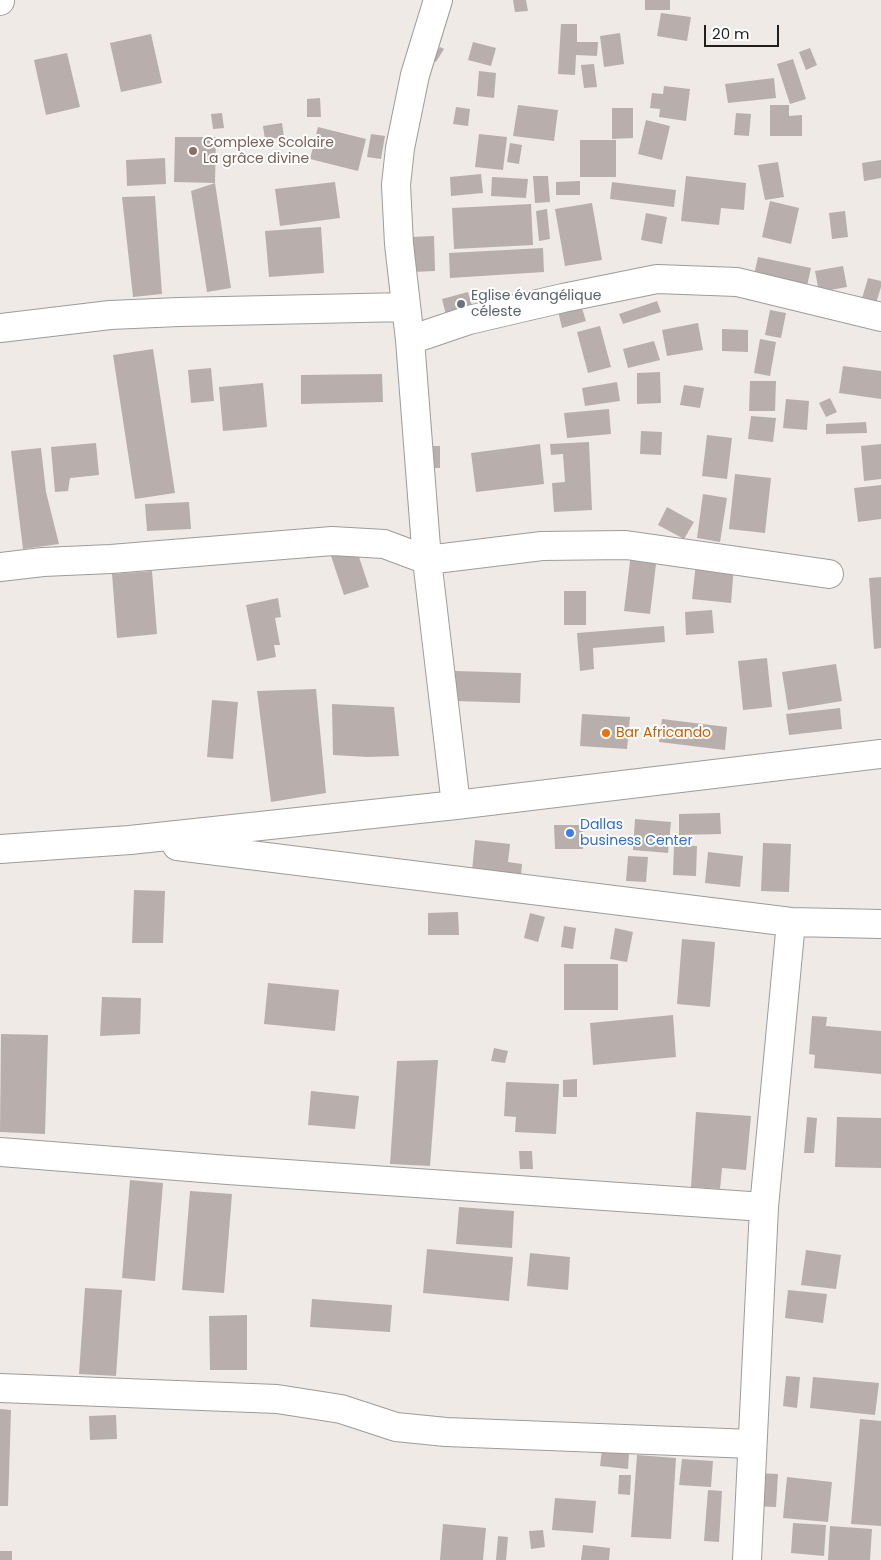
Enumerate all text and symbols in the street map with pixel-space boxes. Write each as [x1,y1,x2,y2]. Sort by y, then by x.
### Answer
scale bar [706,15,781,47]
text: 20 m [712,23,750,44]
place label: Complexe Scolaire La grâce divine [203,135,334,168]
marker: Complexe Scolaire La grâce divine [187,145,199,157]
place label: Eglise évangélique céleste [471,288,601,321]
marker: Eglise évangélique céleste [455,298,467,310]
place label: Bar Africando [616,725,711,741]
marker: Bar Africando [600,727,612,739]
place label: Dallas business Center [580,817,693,850]
marker: Dallas business Center [564,827,576,839]

